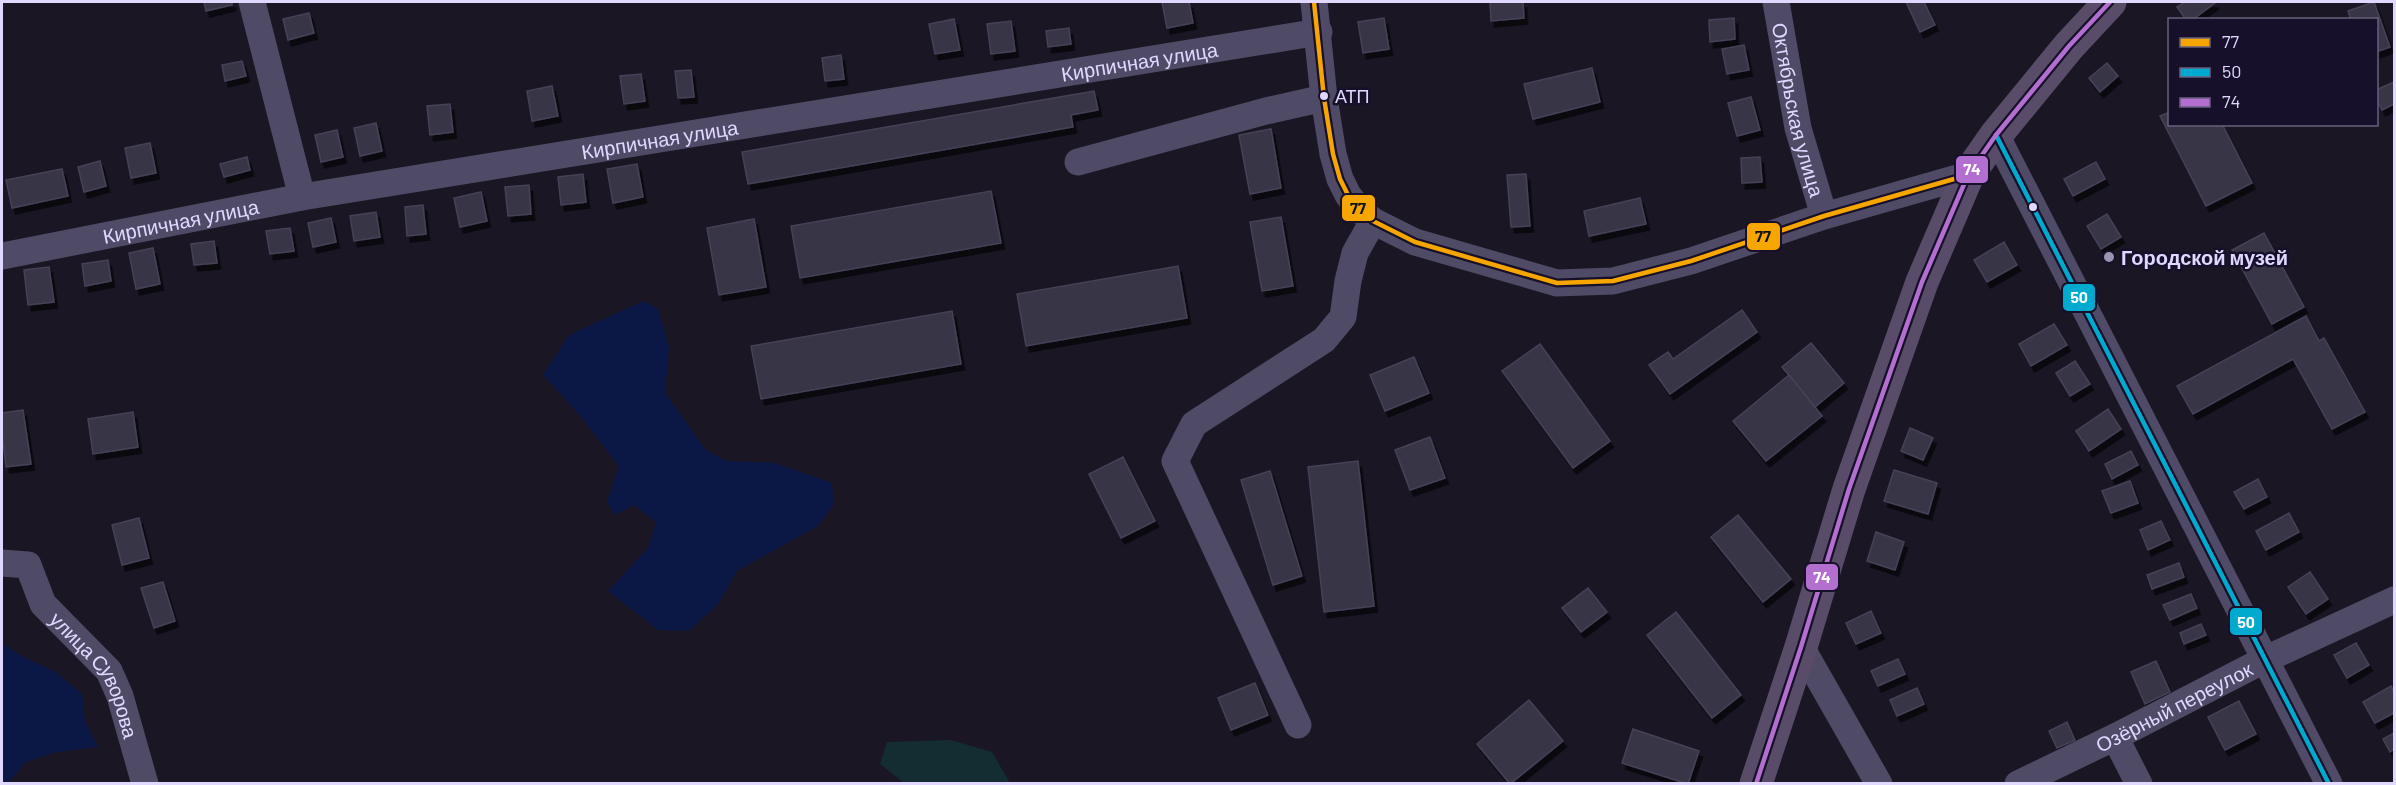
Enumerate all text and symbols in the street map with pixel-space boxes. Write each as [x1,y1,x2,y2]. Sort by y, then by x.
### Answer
legend [2168,18,2378,126]
street label: Октябрьская улица [1768,21,1830,200]
text: 77 [2222,30,2240,52]
street label: Кирпичная улица [1059,36,1220,86]
text: 50 [2222,60,2241,82]
place label: АТП [1335,85,1370,107]
marker: АТП [1318,90,1330,102]
text: 74 [2222,90,2240,112]
street label: Кирпичная улица [579,114,741,164]
line badge: 74 [1955,155,1989,184]
text: 74 [1963,159,1981,178]
street label: Кирпичная улица [101,194,261,248]
line badge: 77 [1341,194,1376,222]
text: 77 [1350,198,1366,217]
unlabelled marker [2027,201,2039,213]
line badge: 77 [1746,222,1781,251]
text: 77 [1755,226,1771,245]
place label: Городской музей [2121,245,2288,269]
marker: Городской музей [2102,250,2116,264]
line badge: 50 [2062,283,2096,312]
text: 50 [2070,287,2088,306]
line badge: 74 [1805,563,1839,591]
text: 74 [1813,567,1831,586]
street label: улица Суворова [46,607,144,742]
line badge: 50 [2229,607,2263,636]
text: 50 [2237,612,2255,631]
street label: Озёрный переулок [2092,656,2256,757]

